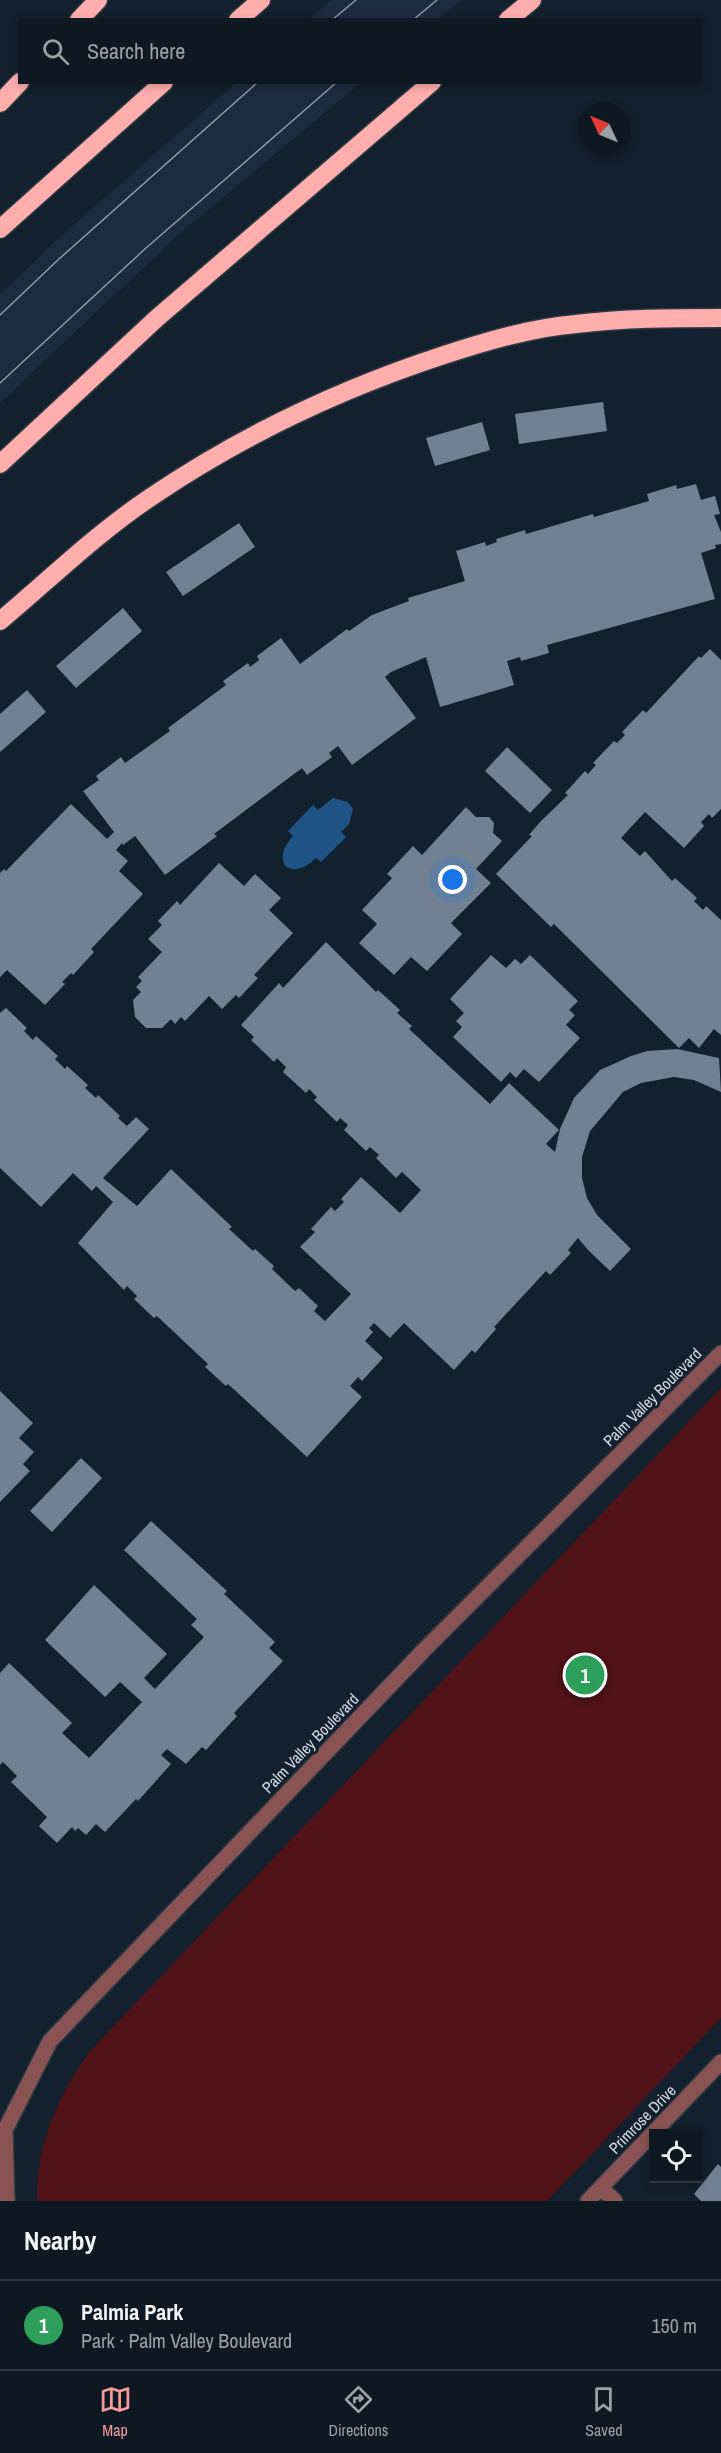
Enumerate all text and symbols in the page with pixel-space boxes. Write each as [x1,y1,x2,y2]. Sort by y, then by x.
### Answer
search box [18,18,703,84]
icon: search [39,35,72,68]
text: Search here [87,36,185,66]
north arrow [577,102,631,156]
your location [438,865,467,894]
street label: Palm Valley Boulevard [598,1343,706,1451]
pin: 1 [566,1652,604,1698]
street label: Palm Valley Boulevard [257,1688,363,1798]
street label: Primrose Drive [603,2080,681,2158]
map controls [649,2129,703,2183]
button: locate [649,2129,703,2183]
text: Nearby [24,2223,96,2258]
text: Palmia Park [81,2297,183,2327]
text: 1 [39,2312,48,2339]
text: 150 m [651,2312,697,2339]
text: Park · Palm Valley Boulevard [81,2327,292,2354]
tab: Map [99,2383,132,2441]
tab: Directions [329,2383,388,2441]
tab: Saved [585,2383,623,2441]

